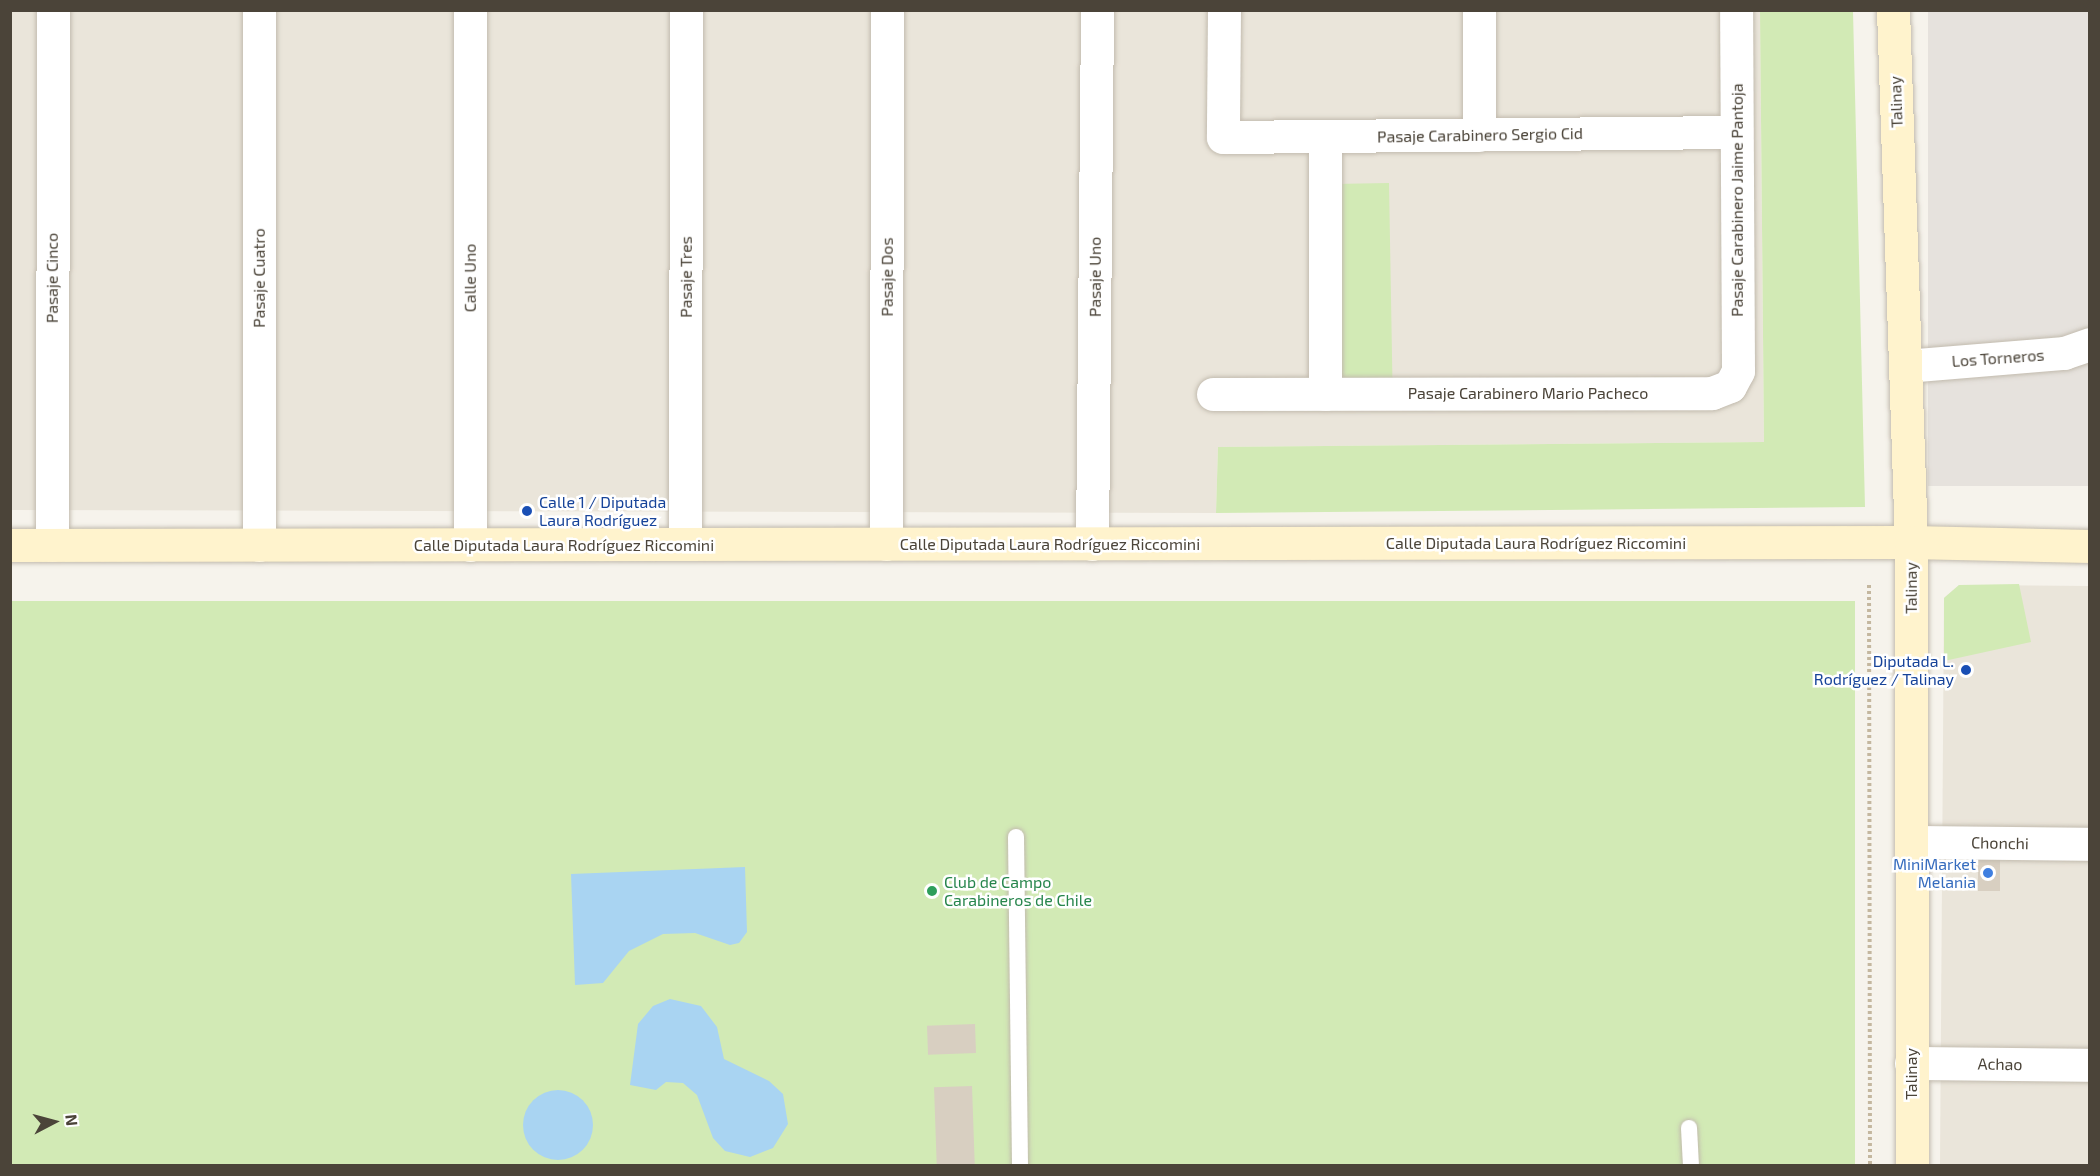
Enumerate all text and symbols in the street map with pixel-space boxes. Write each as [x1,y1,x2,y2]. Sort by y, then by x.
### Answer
street label: Talinay [1886,76,1906,128]
street label: Pasaje Carabinero Jaime Pantoja [1727,83,1747,317]
street label: Pasaje Carabinero Sergio Cid [1377,124,1583,146]
street label: Pasaje Cuatro [249,228,269,328]
street label: Pasaje Cinco [42,233,62,323]
street label: Pasaje Tres [676,236,696,318]
street label: Pasaje Dos [877,237,897,317]
street label: Pasaje Uno [1085,237,1105,317]
street label: Calle Uno [460,244,480,312]
street label: Los Torneros [1951,345,2045,371]
street label: Pasaje Carabinero Mario Pacheco [1408,383,1648,403]
place label: Calle 1 / Diputada Laura Rodríguez [539,492,666,530]
marker: Calle 1 / Diputada Laura Rodríguez [520,504,534,518]
street label: Calle Diputada Laura Rodríguez Riccomini [1386,533,1686,553]
street label: Calle Diputada Laura Rodríguez Riccomini [900,534,1200,554]
street label: Calle Diputada Laura Rodríguez Riccomini [414,535,714,555]
street label: Talinay [1901,562,1921,614]
place label: Diputada L. Rodríguez / Talinay [1813,651,1954,689]
marker: Diputada L. Rodríguez / Talinay [1959,663,1973,677]
street label: Chonchi [1971,833,2029,853]
place label: MiniMarket Melania [1893,854,1976,892]
marker: MiniMarket Melania [1981,866,1995,880]
place label: Club de Campo Carabineros de Chile [944,872,1092,910]
marker: Club de Campo Carabineros de Chile [925,884,939,898]
street label: Talinay [1901,1048,1921,1100]
street label: Achao [1977,1054,2023,1074]
north arrow [24,1092,84,1152]
text: N [62,1113,82,1127]

